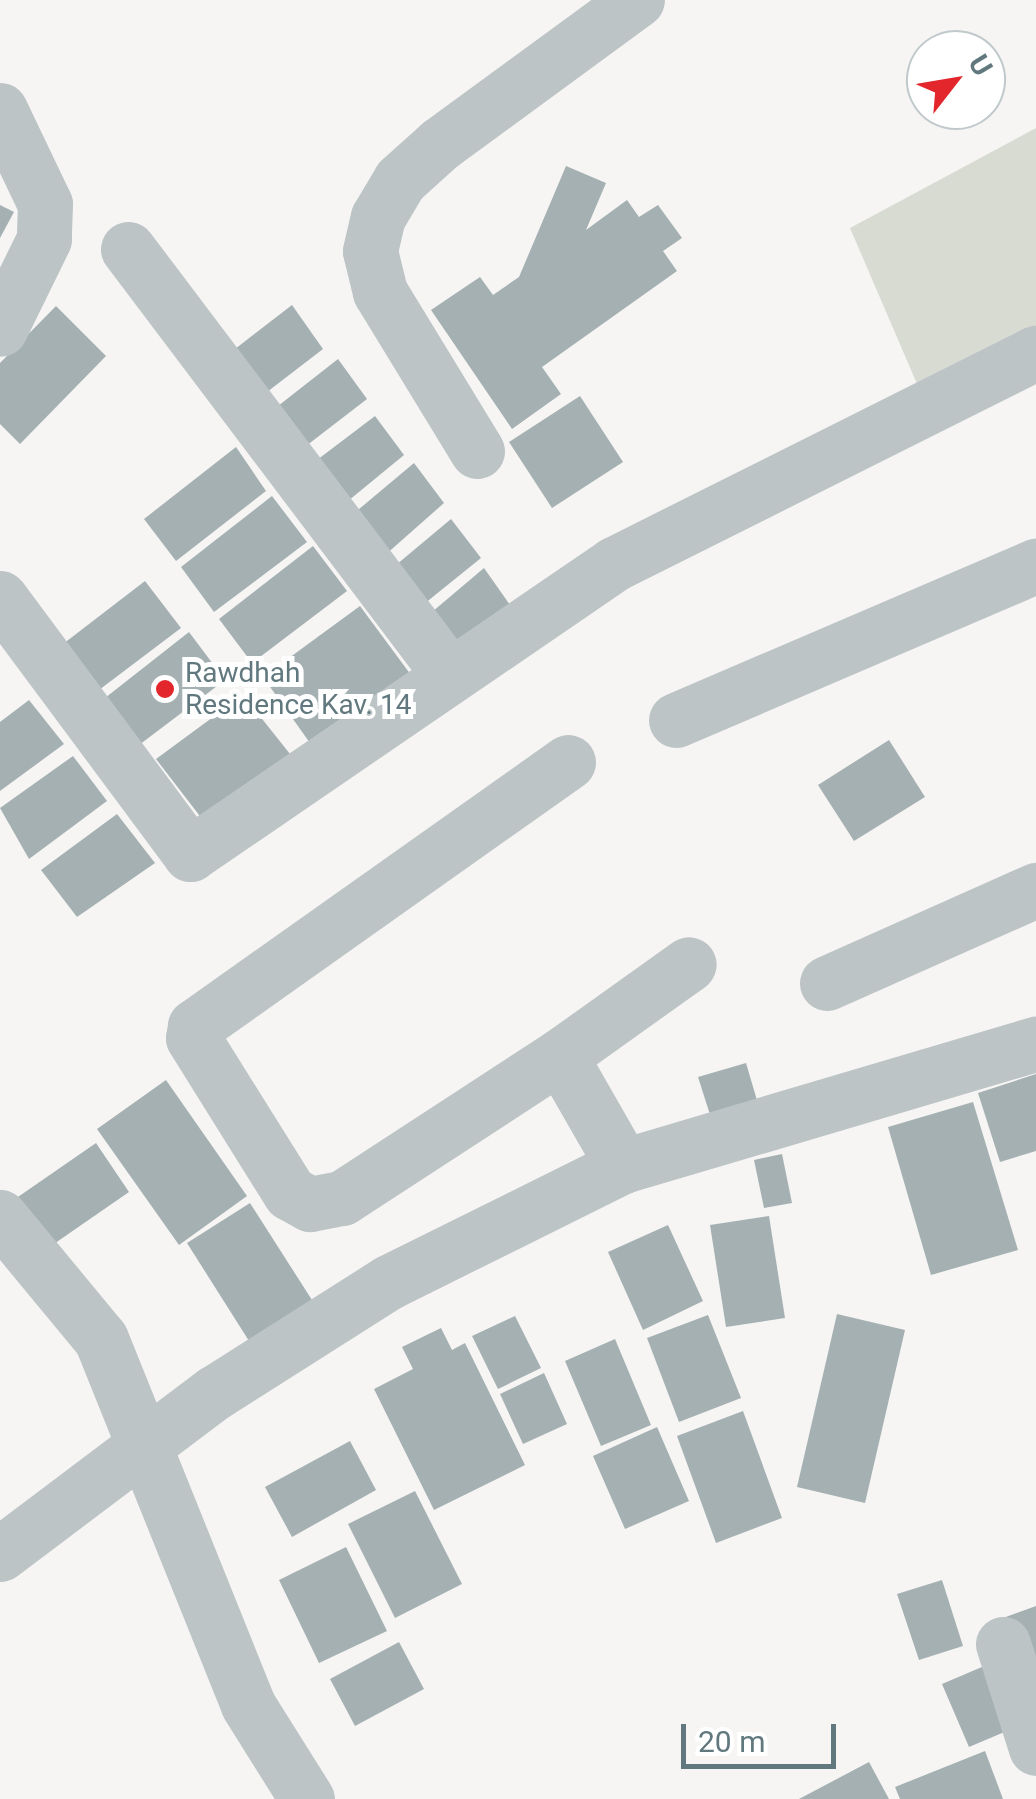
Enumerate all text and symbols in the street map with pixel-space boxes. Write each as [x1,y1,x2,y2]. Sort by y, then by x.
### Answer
north arrow [906,30,1006,130]
text: U [962,49,999,82]
place label: Rawdhah Residence Kav. 14 [185,656,411,722]
marker: Rawdhah Residence Kav. 14 [154,678,176,700]
scale bar [686,1704,841,1766]
text: 20 m [698,1724,765,1759]

